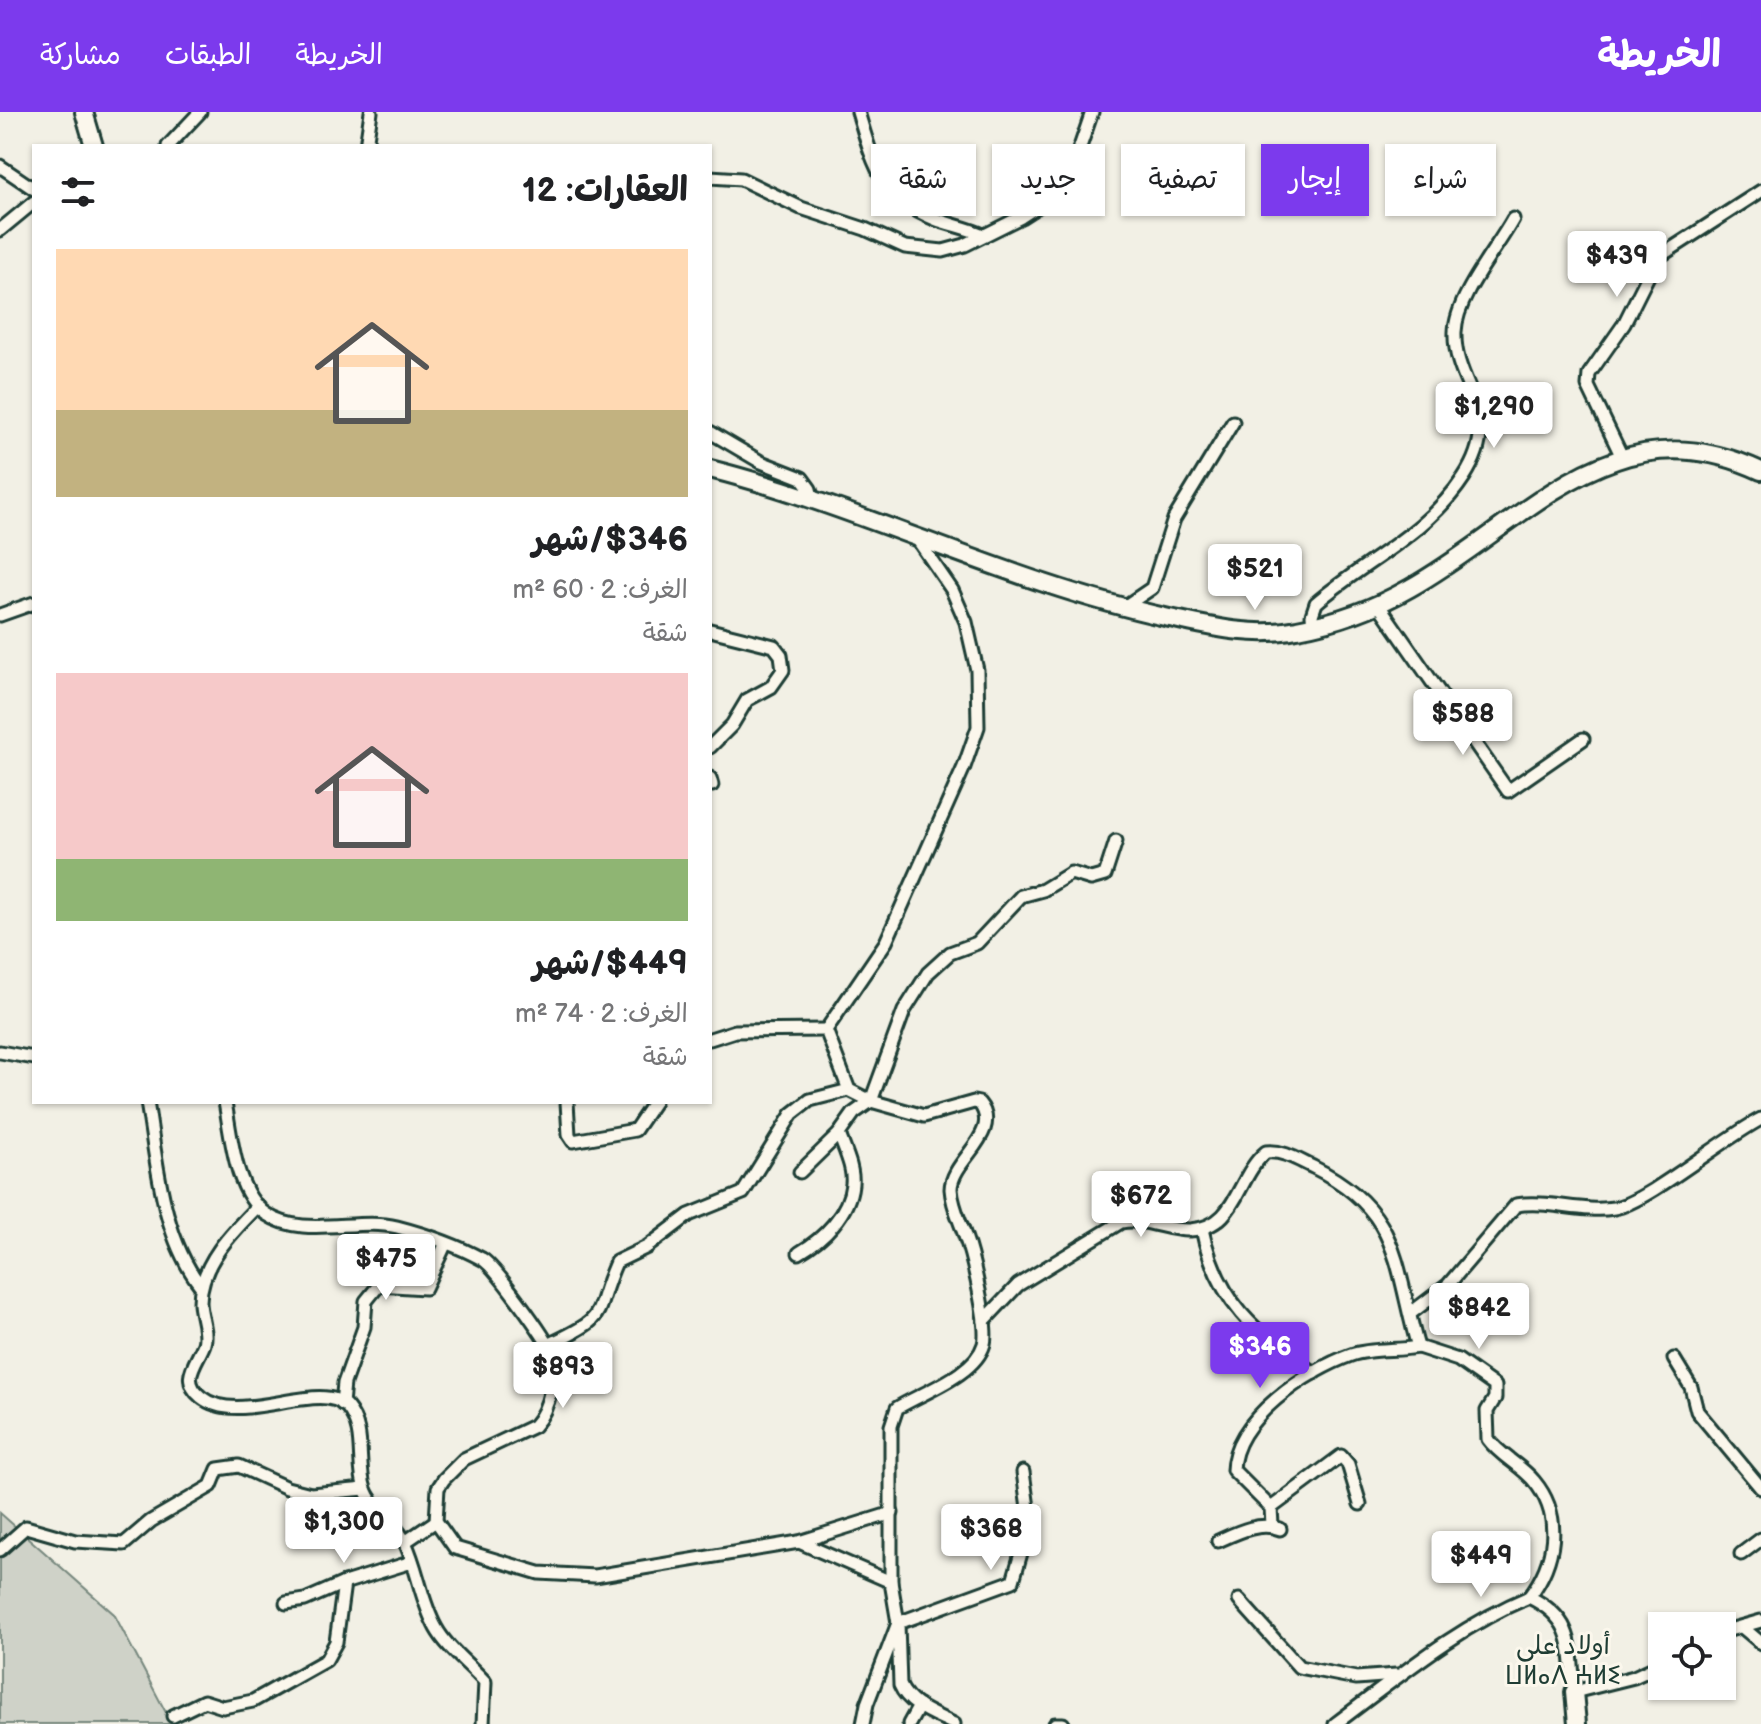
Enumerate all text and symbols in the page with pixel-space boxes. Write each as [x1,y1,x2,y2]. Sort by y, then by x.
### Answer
text: الخريطة [1597,33,1721,78]
text: مشاركة [40,39,121,72]
text: الطبقات [165,39,251,72]
text: الخريطة [295,39,383,72]
chip: شقة [871,144,976,216]
chip: جديد [992,144,1105,216]
chip: تصفية [1121,144,1245,216]
chip: إيجار [1261,144,1369,216]
chip: شراء [1385,144,1496,216]
icon: filters [56,170,100,214]
text: العقارات: 12 [522,170,688,211]
pin: $439 [1570,231,1664,299]
text: $439 [1586,241,1648,272]
icon: home [300,301,444,445]
pin: $1,290 [1429,382,1559,450]
text: $1,290 [1454,392,1534,423]
text: $346/شهر [532,519,688,560]
pin: $521 [1208,544,1302,612]
text: $521 [1226,554,1284,585]
text: الغرف: 2 · 60 m² [513,575,688,606]
text: شقة [643,618,688,649]
pin: $588 [1416,689,1510,757]
text: $588 [1431,699,1495,730]
icon: home [300,725,444,869]
text: $449/شهر [533,943,688,984]
text: الغرف: 2 · 74 m² [515,999,688,1030]
text: شقة [643,1042,688,1073]
pin: $672 [1094,1171,1188,1239]
text: $672 [1110,1181,1172,1212]
pin: $475 [339,1234,433,1302]
text: $475 [355,1244,417,1275]
pin: $842 [1432,1283,1526,1351]
text: $842 [1447,1293,1511,1324]
pin: $346 [1213,1322,1307,1390]
text: $346 [1228,1332,1292,1363]
pin: $893 [516,1342,610,1410]
text: $893 [531,1352,595,1383]
pin: $1,300 [279,1497,409,1565]
pin: $368 [944,1504,1038,1572]
text: $1,300 [303,1507,385,1538]
text: $368 [959,1514,1023,1545]
pin: $449 [1434,1531,1528,1599]
text: $449 [1450,1541,1513,1572]
map controls [1648,1612,1736,1700]
button: locate [1648,1612,1736,1700]
district label: أولاد علي ⵡⵍⴰⴷ ⵄⵍⵉ [1505,1630,1621,1692]

